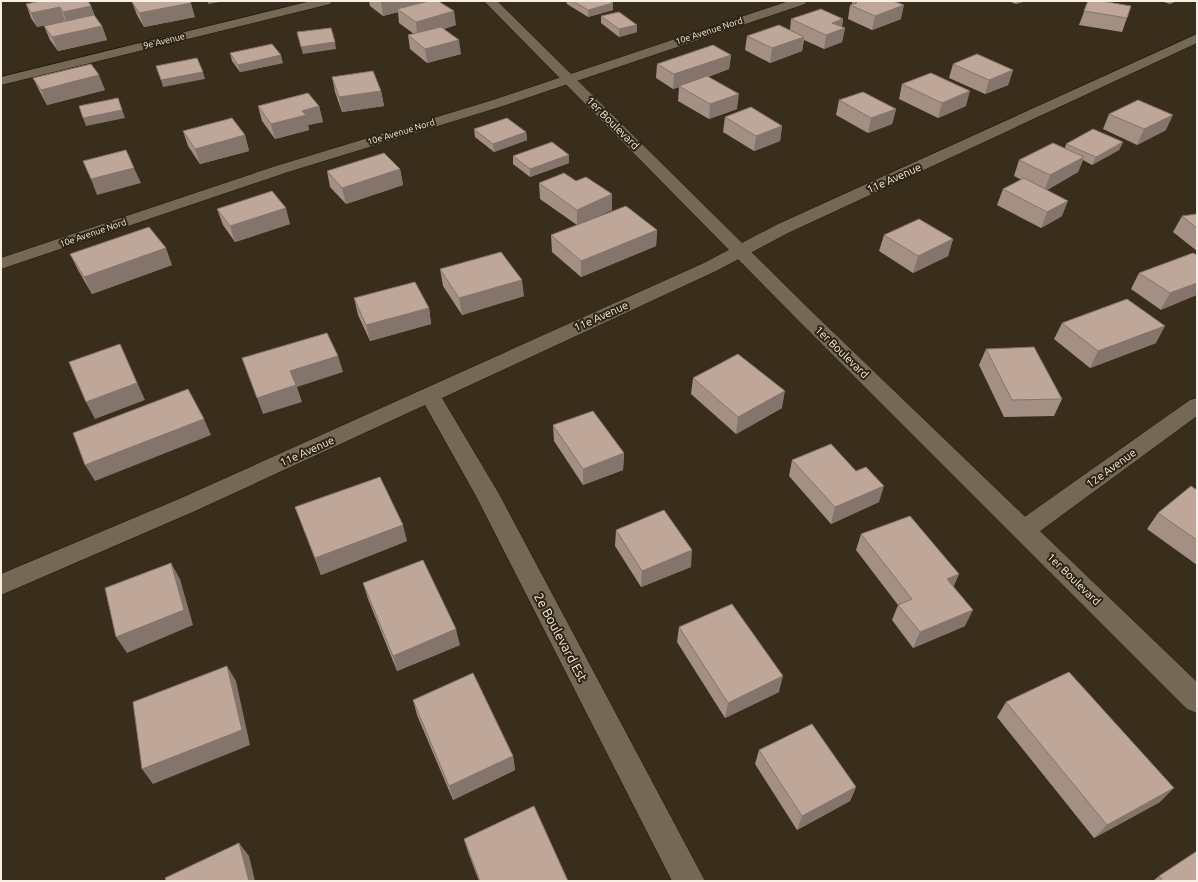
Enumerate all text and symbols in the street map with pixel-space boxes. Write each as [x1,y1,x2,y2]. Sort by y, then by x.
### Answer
street label: 10e Avenue Nord [674,15,744,47]
street label: 9e Avenue [142,31,186,51]
street label: 1er Boulevard [584,94,642,152]
street label: 10e Avenue Nord [366,117,436,147]
street label: 11e Avenue [865,161,923,195]
street label: 10e Avenue Nord [58,217,128,249]
street label: 11e Avenue [572,299,630,333]
street label: 1er Boulevard [813,324,871,380]
street label: 11e Avenue [278,434,336,468]
street label: 12e Avenue [1084,446,1138,490]
street label: 1er Boulevard [1045,551,1103,607]
street label: 2e Boulevard Est [532,590,590,684]

